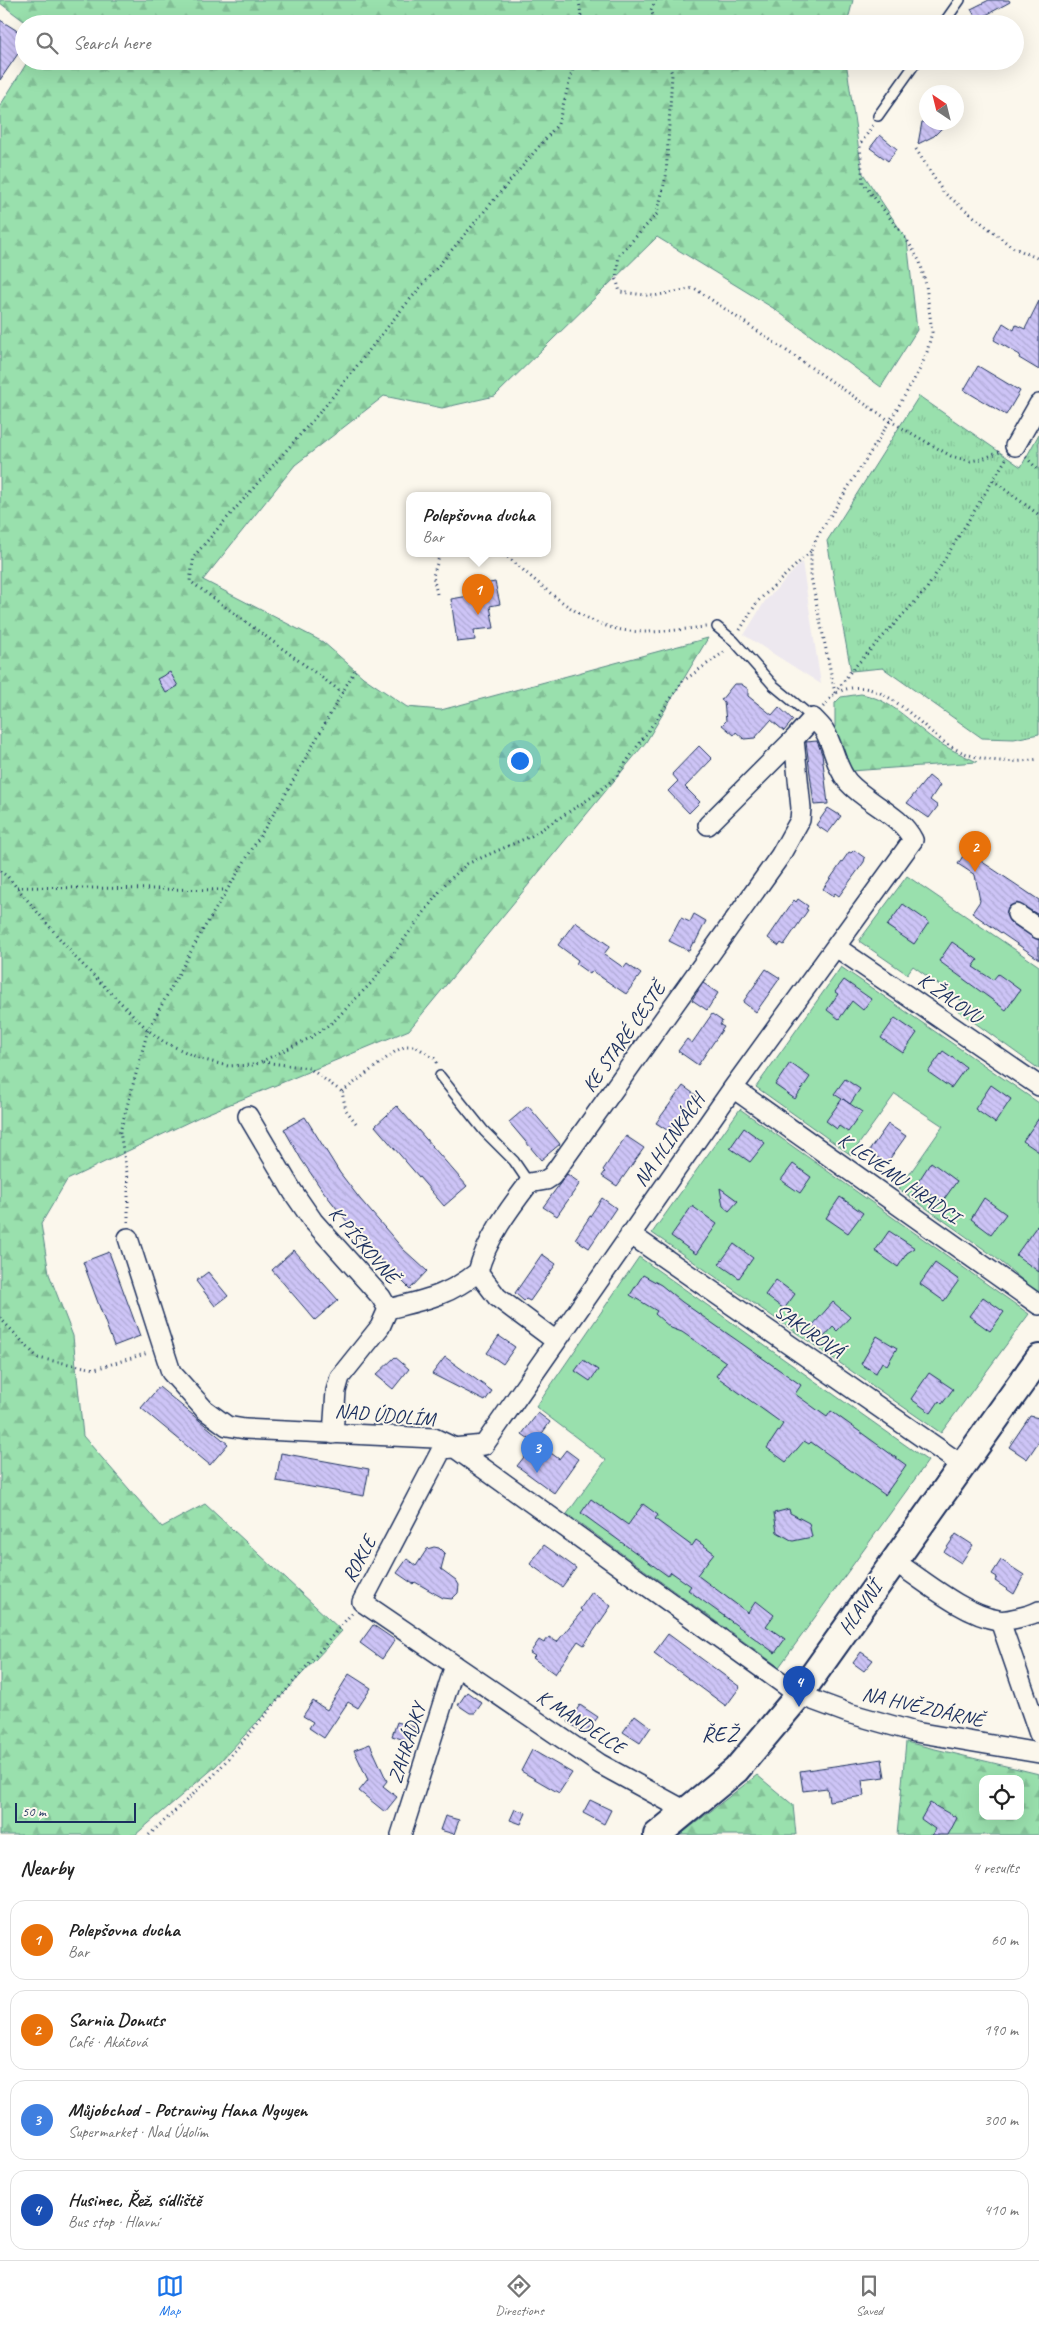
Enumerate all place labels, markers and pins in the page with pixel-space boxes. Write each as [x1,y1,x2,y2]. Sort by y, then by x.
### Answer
pin: 1 [462,574,494,615]
pin: 2 [959,831,991,872]
pin: 3 [521,1432,553,1473]
pin: 4 [783,1666,815,1707]

